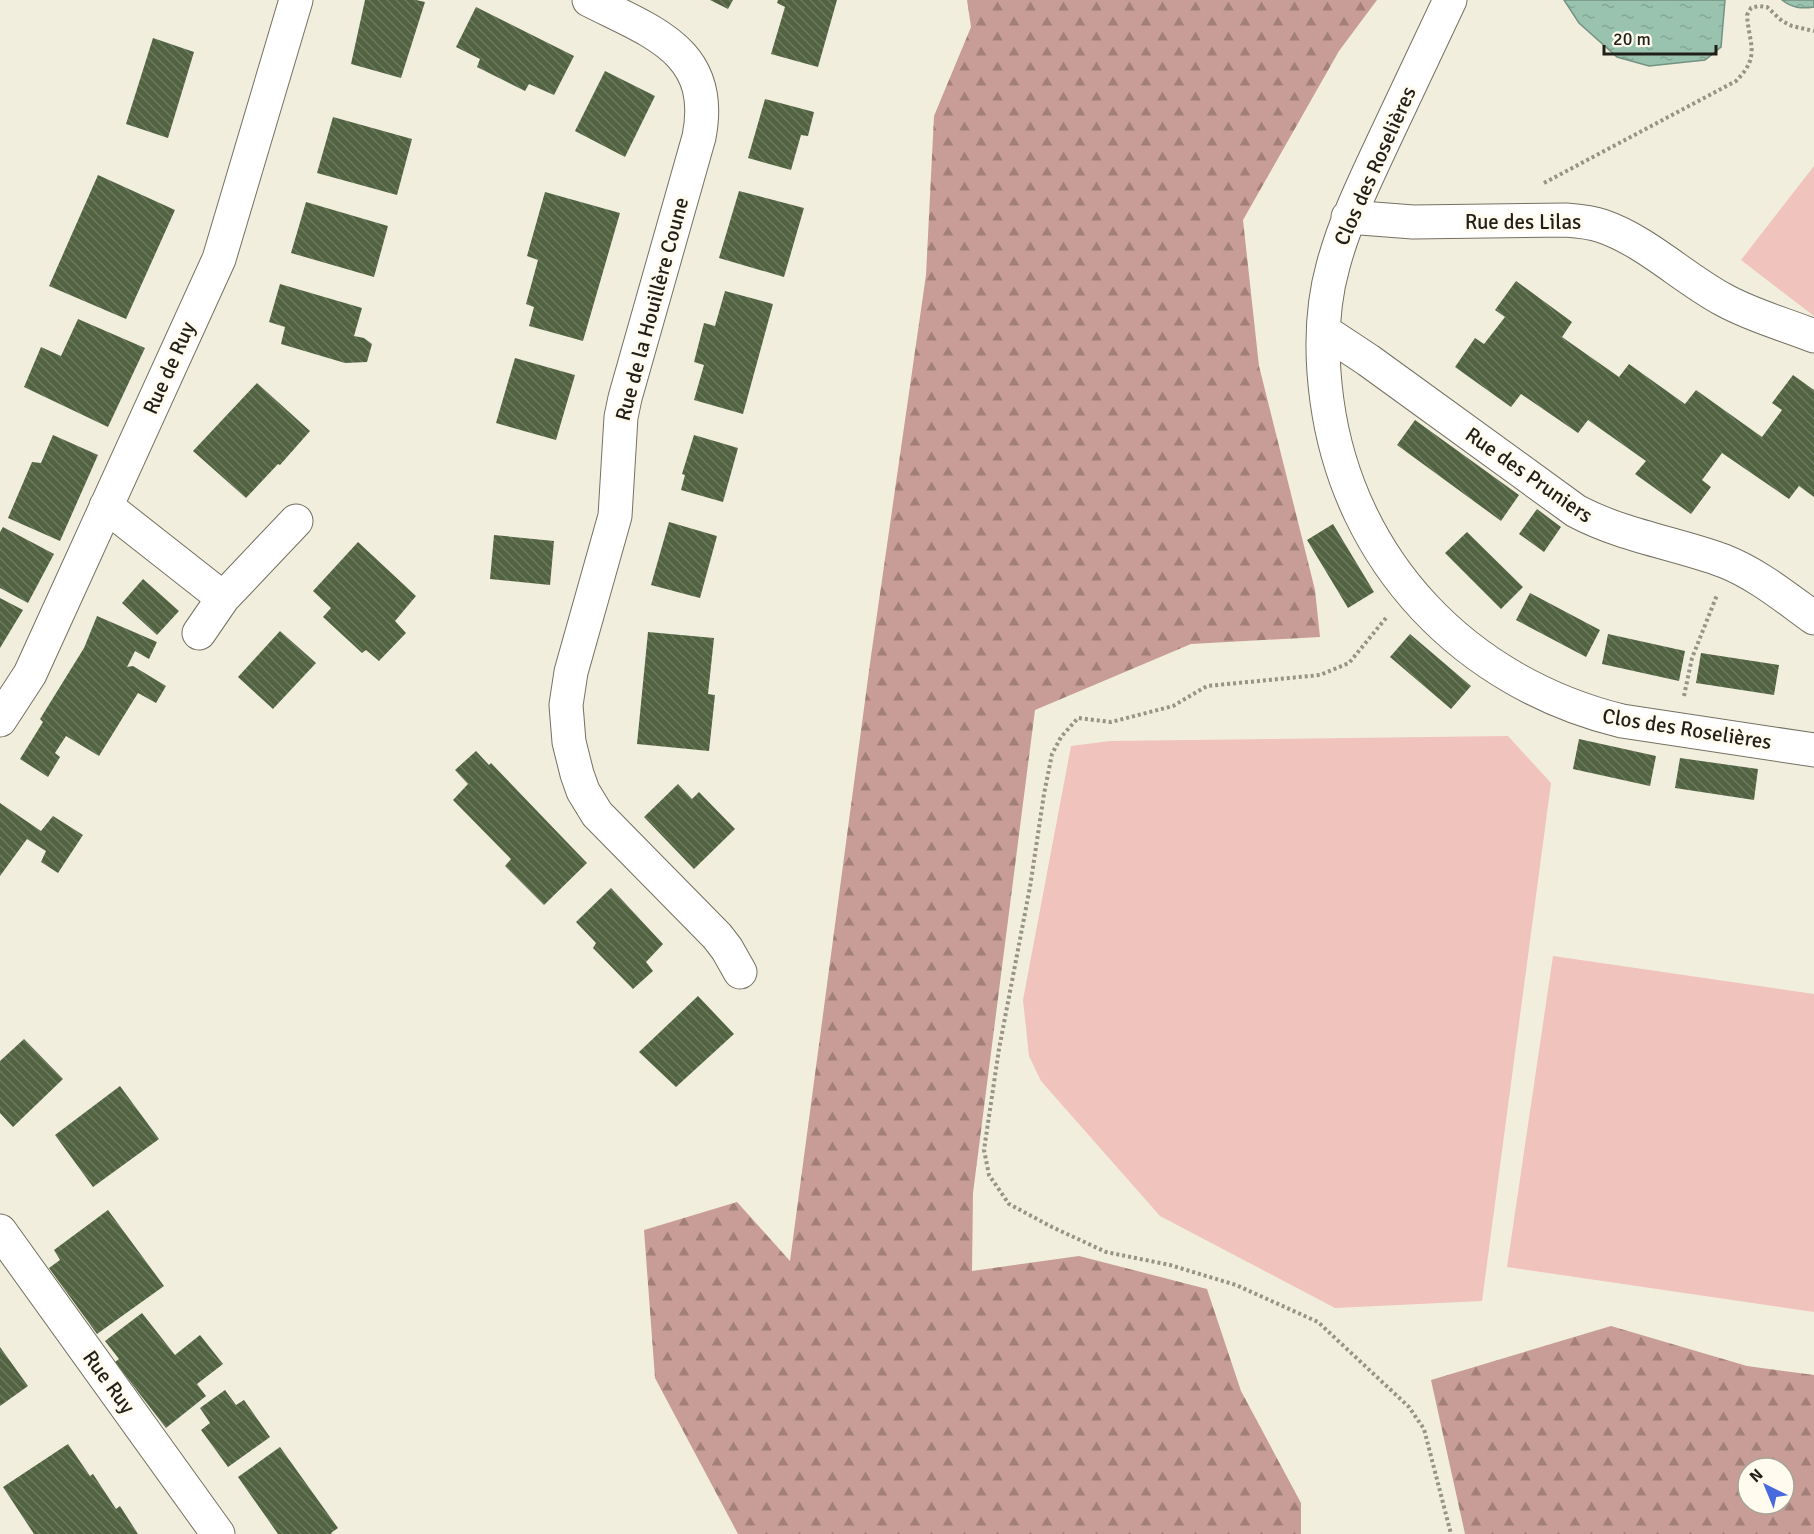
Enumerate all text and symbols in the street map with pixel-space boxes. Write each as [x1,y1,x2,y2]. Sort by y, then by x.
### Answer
scale bar [1604,18,1716,56]
text: 20 m [1613,28,1651,50]
street label: Clos des Roselières [1328,83,1422,249]
street label: Rue de la Houillère Coune [610,194,694,424]
street label: Rue des Lilas [1465,209,1581,235]
street label: Rue de Ruy [137,318,201,418]
street label: Rue des Pruniers [1460,421,1598,529]
street label: Clos des Roselières [1600,703,1774,755]
street label: Rue Ruy [77,1345,141,1419]
north arrow [1736,1456,1796,1516]
text: N [1746,1465,1767,1487]

